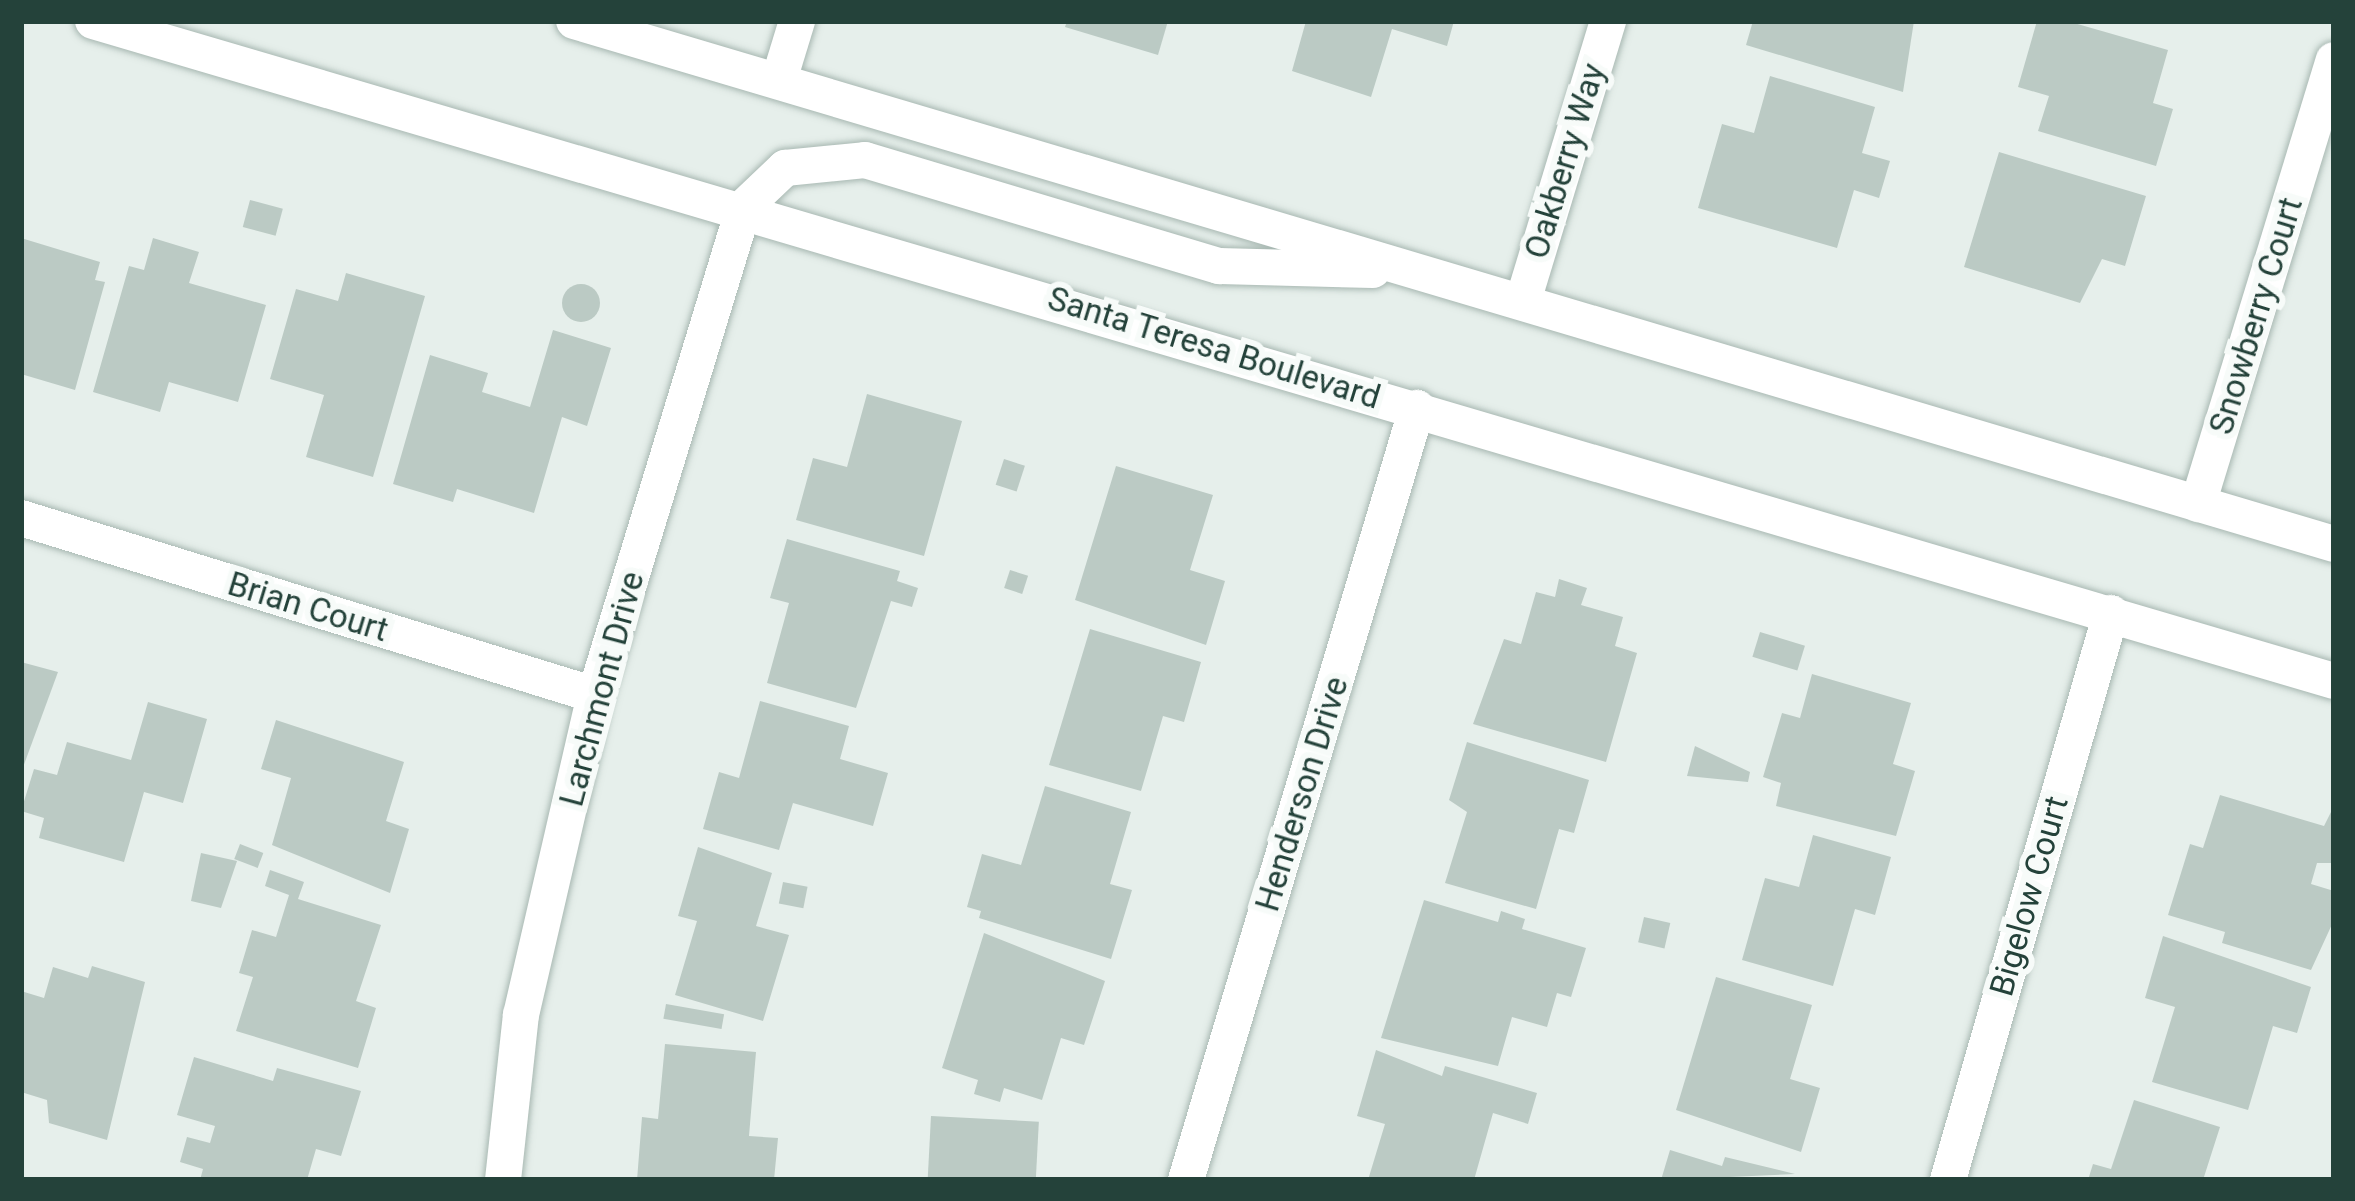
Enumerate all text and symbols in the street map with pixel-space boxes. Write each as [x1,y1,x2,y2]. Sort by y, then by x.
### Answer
street label: Oakberry Way [1517,59,1613,263]
street label: Snowberry Court [2201,193,2311,439]
street label: Santa Teresa Boulevard [1043,278,1385,418]
street label: Brian Court [223,564,393,650]
street label: Larchmont Drive [552,567,652,811]
street label: Henderson Drive [1248,672,1356,916]
street label: Bigelow Court [1982,792,2076,1000]

